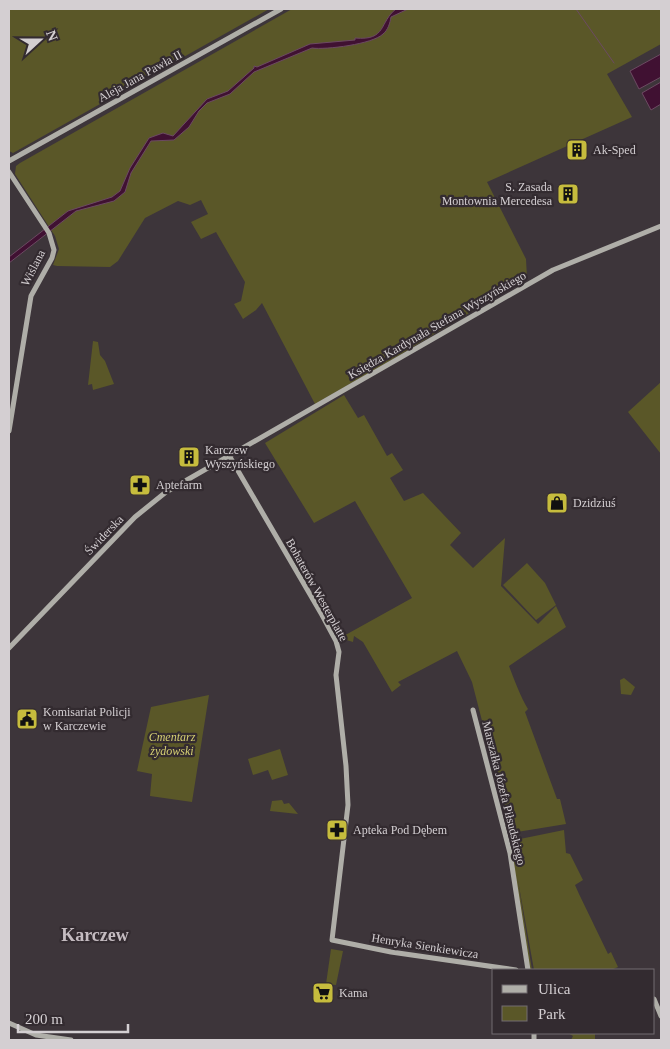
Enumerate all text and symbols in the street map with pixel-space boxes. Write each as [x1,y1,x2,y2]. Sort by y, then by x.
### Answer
north arrow [15,15,65,65]
text: N [43,28,60,43]
street label: Aleja Jana Pawła II [96,47,184,105]
building icon: Ak-Sped [565,138,589,162]
place label: Ak-Sped [593,143,636,157]
place label: S. Zasada Montownia Mercedesa [442,180,553,208]
building icon: S. Zasada Montownia Mercedesa [556,182,580,206]
street label: Wiślana [18,247,48,288]
street label: Księdza Kardynała Stefana Wyszyńskiego [345,268,529,382]
place label: Karczew Wyszyńskiego [205,443,275,471]
building icon: Karczew Wyszyńskiego [177,445,201,469]
pharmacy icon: Aptefarm [128,473,152,497]
place label: Aptefarm [156,478,203,492]
shop icon: Dzidziuś [545,491,569,515]
place label: Dzidziuś [573,496,616,510]
street label: Świderska [82,512,127,558]
street label: Bohaterów Westerplatte [283,536,351,644]
place label: Komisariat Policji w Karczewie [43,705,131,733]
public building icon: Komisariat Policji w Karczewie [15,707,39,731]
street label: Marszałka Józefa Piłsudskiego [479,720,529,866]
park label: Cmentarz żydowski [149,730,196,758]
pharmacy icon: Apteka Pod Dębem [325,818,349,842]
place label: Apteka Pod Dębem [353,823,448,837]
district label: Karczew [61,925,129,945]
street label: Henryka Sienkiewicza [370,931,480,961]
legend [492,969,655,1034]
supermarket icon: Kama [311,981,335,1005]
text: Ulica [538,981,571,997]
place label: Kama [339,986,368,1000]
scale bar [18,1002,128,1034]
text: Park [538,1006,566,1022]
text: 200 m [25,1011,63,1027]

